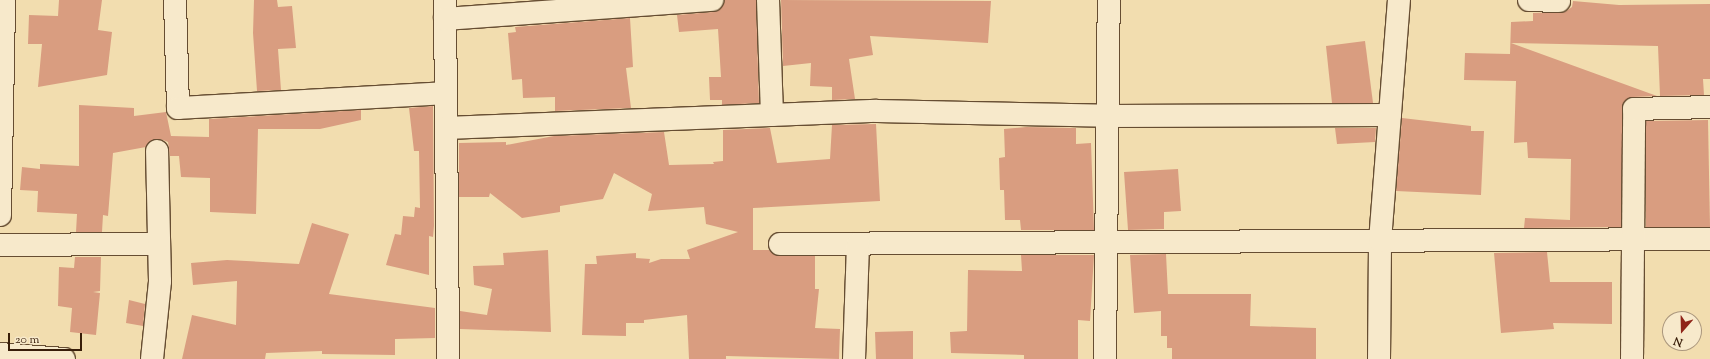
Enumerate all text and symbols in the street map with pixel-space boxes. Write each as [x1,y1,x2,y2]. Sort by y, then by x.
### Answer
north arrow [1662,311,1702,351]
scale bar [10,325,84,351]
text: 20 m [15,331,39,349]
text: N [1671,332,1685,350]

